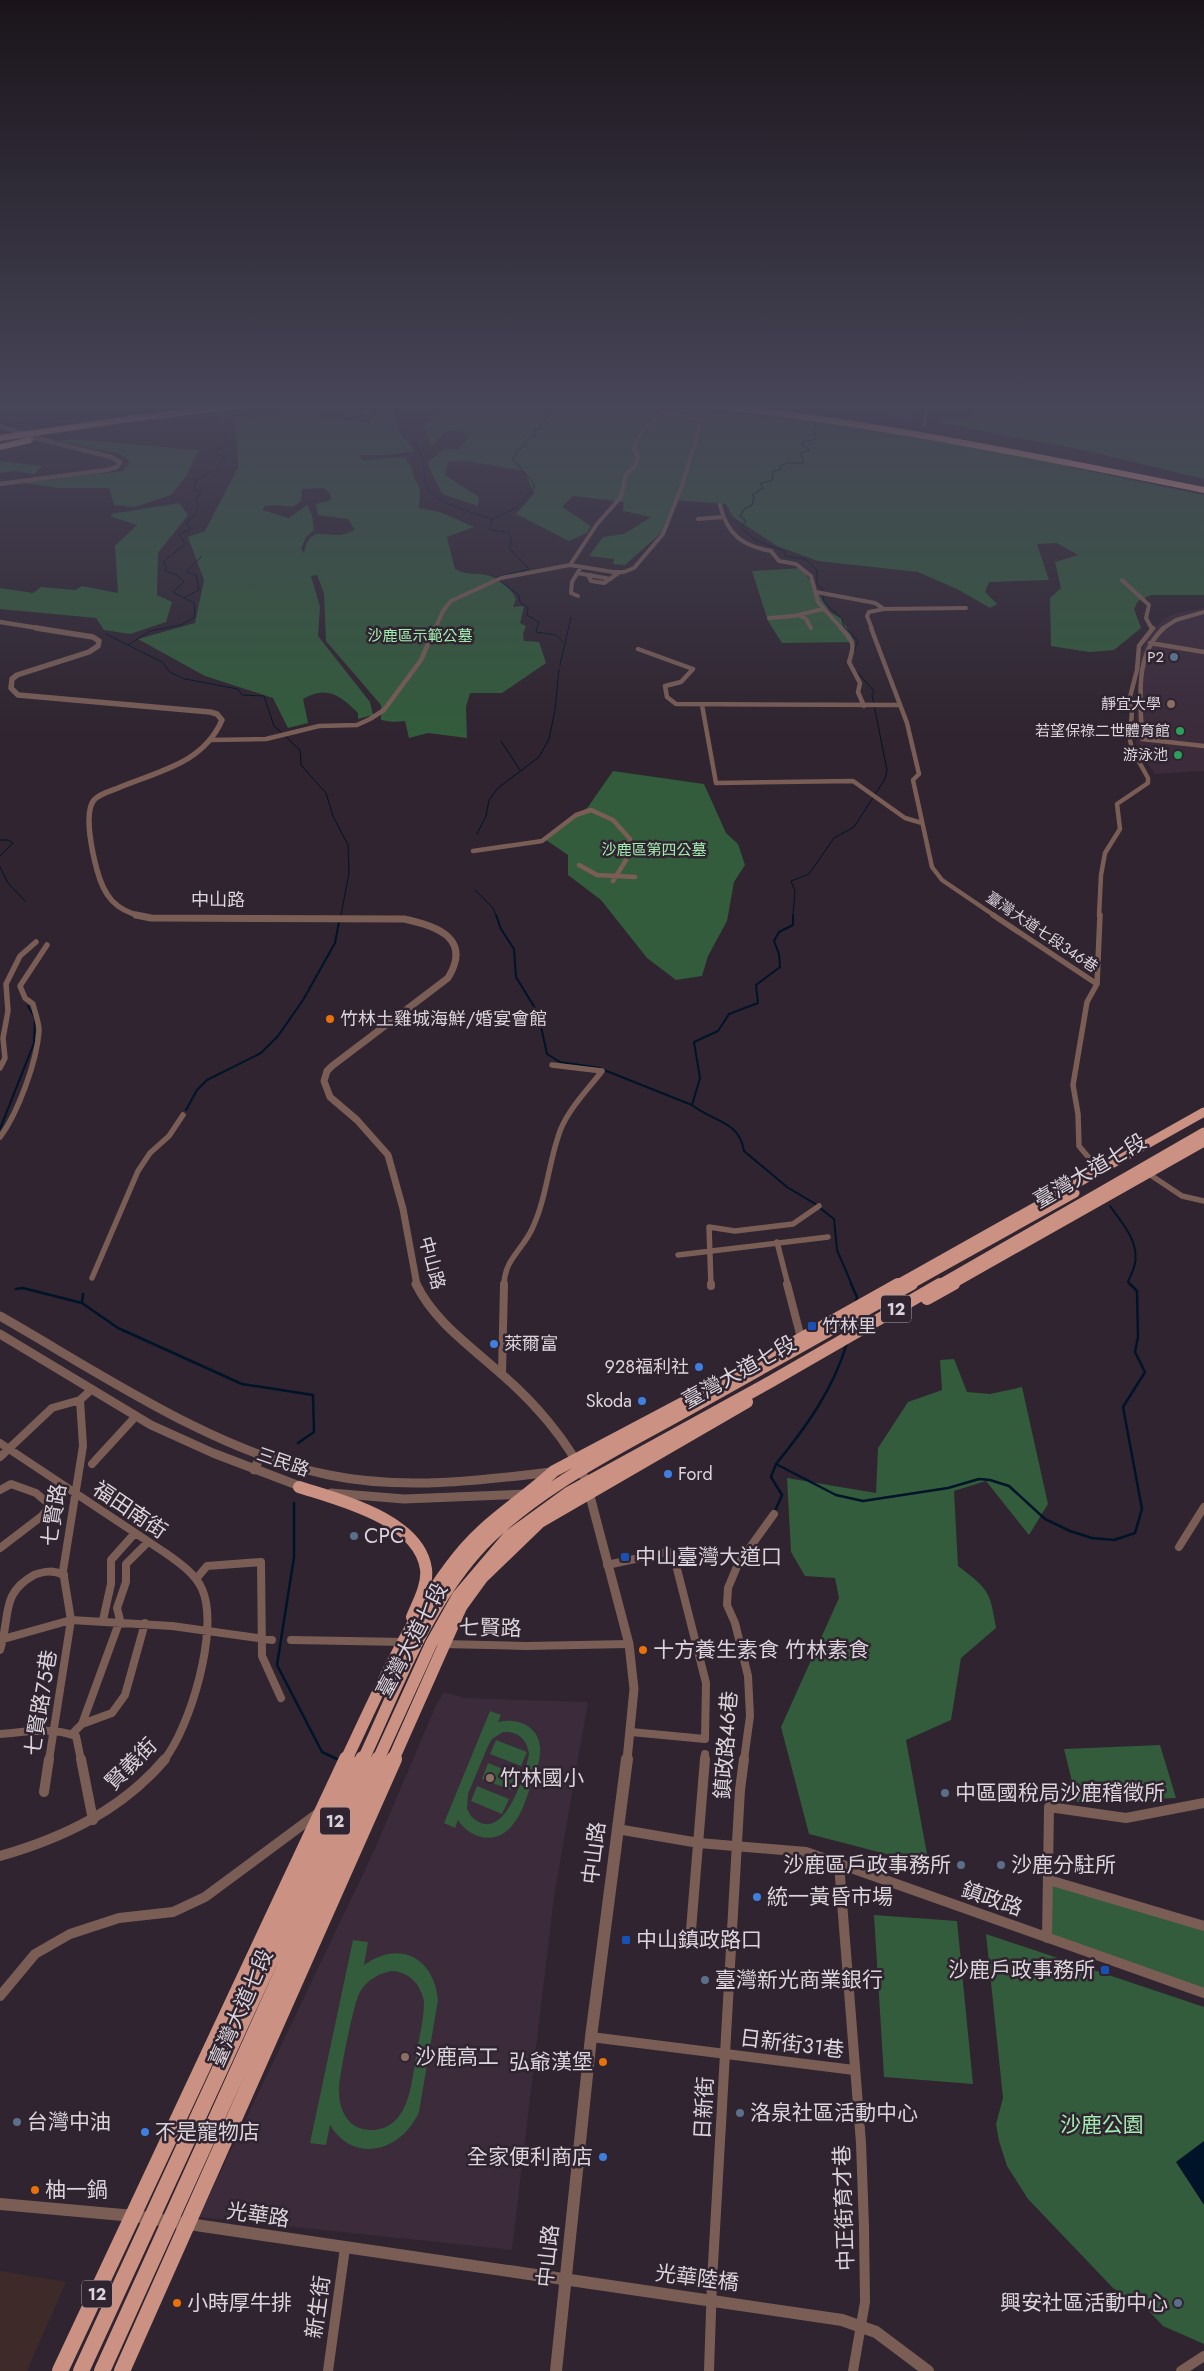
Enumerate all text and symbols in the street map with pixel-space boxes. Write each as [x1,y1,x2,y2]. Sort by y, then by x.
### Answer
park label: 沙鹿區示範公墓 [367,625,473,647]
place label: P2 [1147,646,1164,668]
marker: P2 [1168,651,1180,663]
place label: 靜宜大學 [1101,693,1161,715]
marker: 靜宜大學 [1165,698,1177,710]
place label: 若望保祿二世體育館 [1035,720,1170,742]
marker: 若望保祿二世體育館 [1174,725,1186,737]
place label: 游泳池 [1123,744,1168,766]
marker: 游泳池 [1172,749,1184,761]
park label: 沙鹿區第四公墓 [601,839,707,861]
street label: 臺灣大道七段346巷 [982,886,1102,978]
street label: 中山路 [191,887,245,913]
place label: 竹林土雞城海鮮/婚宴會館 [340,1006,547,1032]
marker: 竹林土雞城海鮮/婚宴會館 [324,1013,336,1025]
street label: 臺灣大道七段 [1028,1127,1152,1215]
street label: 中山路 [412,1234,452,1292]
road number: 12 [881,1296,911,1322]
place label: 竹林里 [822,1313,876,1339]
marker: 竹林里 [806,1320,818,1332]
street label: 臺灣大道七段 [677,1328,801,1416]
place label: 萊爾富 [504,1331,558,1357]
marker: 萊爾富 [488,1338,500,1350]
place label: 928福利社 [605,1354,689,1380]
marker: 928福利社 [693,1361,705,1373]
place label: Skoda [586,1388,632,1414]
marker: Skoda [636,1395,648,1407]
street label: 三民路 [253,1441,313,1483]
place label: Ford [678,1461,713,1487]
marker: Ford [662,1468,674,1480]
street label: 福田南街 [87,1474,173,1546]
street label: 七賢路 [34,1482,74,1548]
place label: CPC [364,1521,404,1551]
marker: CPC [348,1530,360,1542]
place label: 中山臺灣大道口 [635,1542,782,1572]
marker: 中山臺灣大道口 [619,1551,631,1563]
street label: 臺灣大道七段 [369,1577,455,1703]
street label: 七賢路 [458,1612,522,1644]
place label: 十方養生素食 竹林素食 [653,1635,869,1665]
marker: 十方養生素食 竹林素食 [637,1644,649,1656]
street label: 七賢路75巷 [18,1648,64,1758]
street label: 鎮政路46巷 [707,1690,745,1800]
street label: 賢義街 [98,1731,164,1797]
place label: 竹林國小 [500,1763,584,1793]
marker: 竹林國小 [484,1772,496,1784]
place label: 中區國稅局沙鹿稽徵所 [955,1778,1165,1808]
marker: 中區國稅局沙鹿稽徵所 [939,1787,951,1799]
road number: 12 [320,1808,350,1834]
street label: 中山路 [575,1820,613,1886]
place label: 沙鹿區戶政事務所 [783,1850,951,1880]
place label: 沙鹿分駐所 [1011,1850,1116,1880]
marker: 沙鹿區戶政事務所 [955,1859,967,1871]
marker: 沙鹿分駐所 [995,1859,1007,1871]
street label: 鎮政路 [957,1875,1027,1923]
place label: 統一黃昏市場 [767,1882,893,1912]
marker: 統一黃昏市場 [751,1891,763,1903]
place label: 中山鎮政路口 [636,1925,762,1955]
marker: 中山鎮政路口 [620,1934,632,1946]
street label: 臺灣大道七段 [202,1944,280,2072]
place label: 沙鹿戶政事務所 [948,1955,1095,1985]
marker: 沙鹿戶政事務所 [1099,1964,1111,1976]
place label: 臺灣新光商業銀行 [715,1965,883,1995]
marker: 臺灣新光商業銀行 [699,1974,711,1986]
street label: 日新街31巷 [738,2023,846,2065]
place label: 沙鹿高工 [415,2042,499,2072]
place label: 弘爺漢堡 [509,2047,593,2077]
marker: 沙鹿高工 [399,2051,411,2063]
marker: 弘爺漢堡 [597,2056,609,2068]
street label: 日新街 [687,2076,721,2140]
place label: 洛泉社區活動中心 [750,2098,918,2128]
place label: 台灣中油 [27,2107,111,2137]
marker: 洛泉社區活動中心 [734,2107,746,2119]
park label: 沙鹿公園 [1060,2110,1144,2140]
marker: 台灣中油 [11,2116,23,2128]
place label: 不是寵物店 [155,2117,260,2147]
marker: 不是寵物店 [139,2126,151,2138]
place label: 全家便利商店 [467,2142,593,2172]
street label: 中正街育才巷 [827,2145,861,2271]
marker: 全家便利商店 [597,2151,609,2163]
place label: 柚一鍋 [45,2175,108,2205]
marker: 柚一鍋 [29,2184,41,2196]
street label: 光華路 [225,2196,291,2234]
street label: 中山路 [530,2223,566,2289]
street label: 光華陸橋 [653,2258,741,2298]
street label: 新生街 [299,2274,337,2340]
road number: 12 [82,2280,112,2308]
place label: 小時厚牛排 [187,2288,292,2318]
place label: 興安社區活動中心 [1000,2288,1168,2318]
marker: 小時厚牛排 [171,2297,183,2309]
marker: 興安社區活動中心 [1172,2297,1184,2309]

